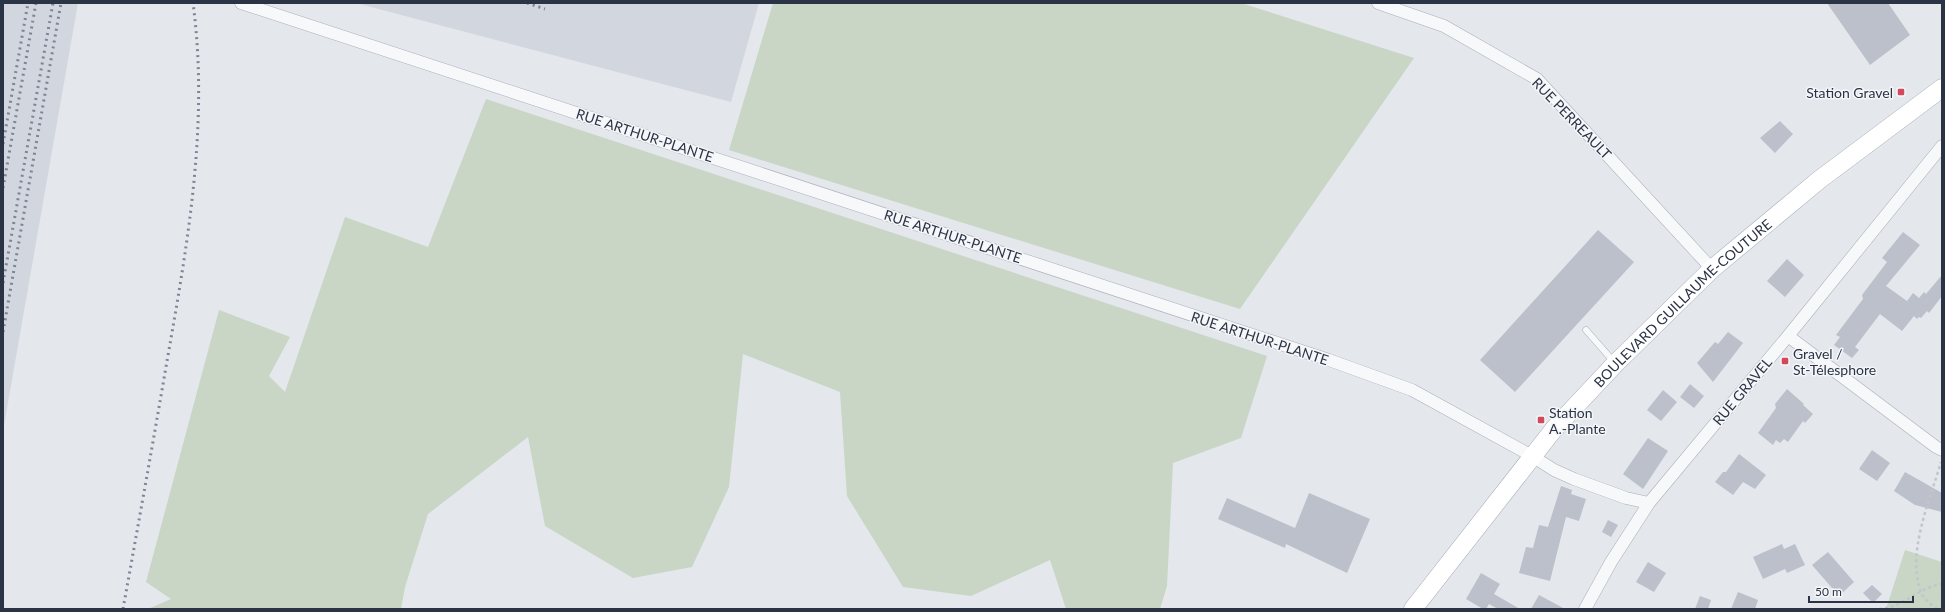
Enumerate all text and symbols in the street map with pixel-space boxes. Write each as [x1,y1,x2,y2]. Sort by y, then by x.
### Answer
street label: RUE PERREAULT [1529,74,1616,163]
place label: Station Gravel [1806,84,1893,101]
marker: Station Gravel [1896,87,1906,97]
street label: RUE ARTHUR-PLANTE [574,105,716,165]
street label: RUE ARTHUR-PLANTE [882,206,1024,266]
street label: BOULEVARD GUILLAUME-COUTURE [1590,215,1775,390]
street label: RUE ARTHUR-PLANTE [1189,308,1331,368]
place label: Gravel / St-Télesphore [1793,345,1876,378]
street label: RUE GRAVEL [1709,354,1775,428]
marker: Gravel / St-Télesphore [1780,356,1790,366]
place label: Station A.-Plante [1549,404,1606,437]
marker: Station A.-Plante [1536,415,1546,425]
scale bar [1809,578,1913,604]
text: 50 m [1815,584,1842,599]

